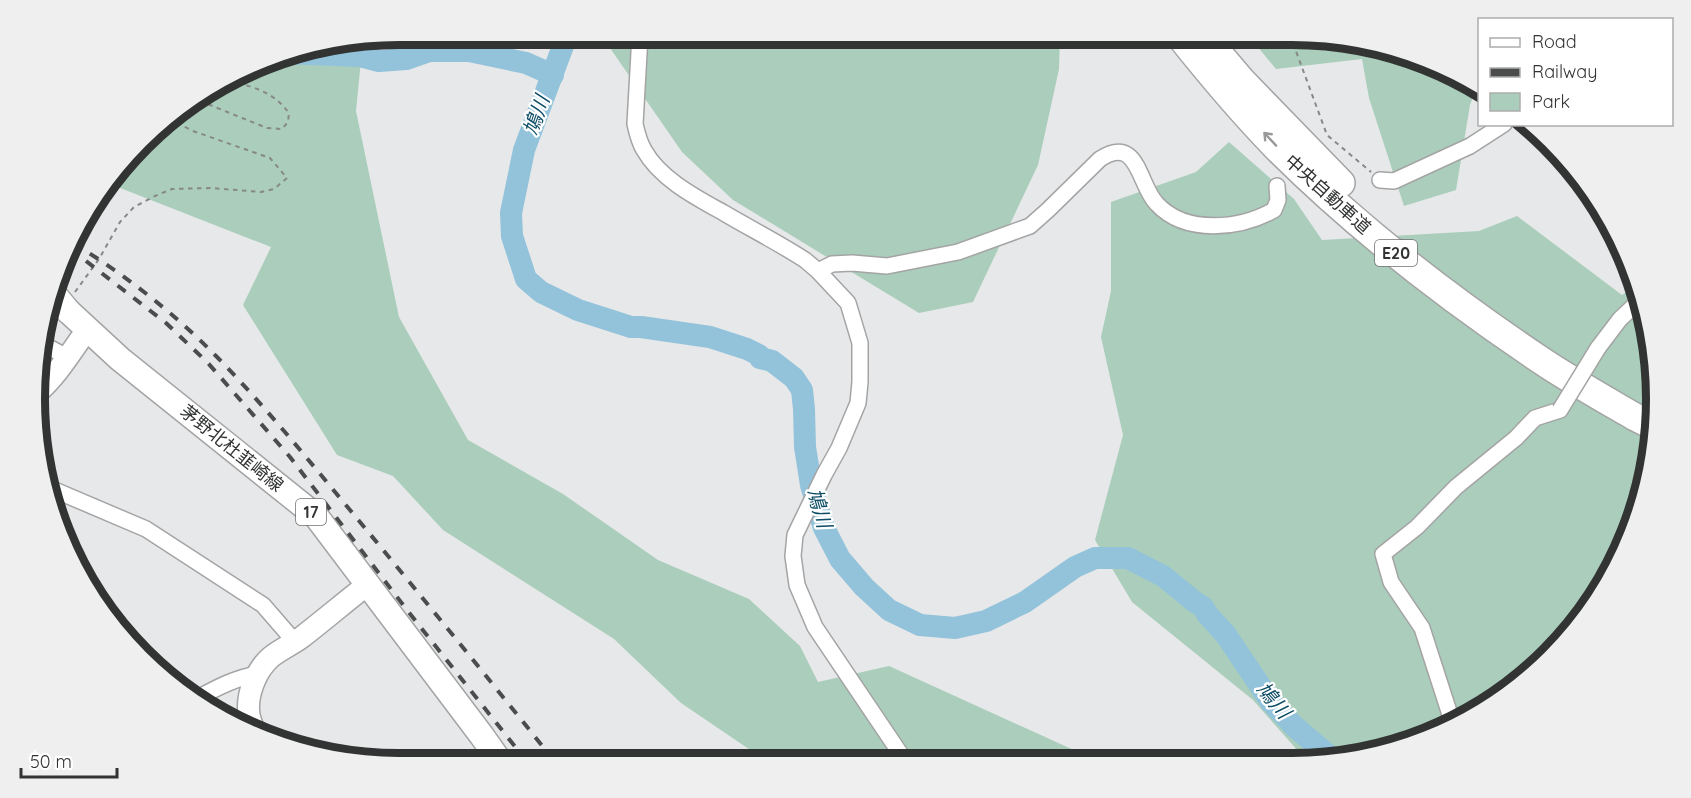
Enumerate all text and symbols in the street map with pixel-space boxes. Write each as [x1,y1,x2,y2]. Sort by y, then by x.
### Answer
legend [1478,18,1673,126]
text: Road [1532,30,1577,53]
text: Railway [1532,60,1598,83]
water label: 鳩川 [518,90,555,138]
text: Park [1532,90,1570,113]
one-way arrow [1262,132,1277,147]
street label: 中央自動車道 [1280,149,1376,239]
road number: E20 [1375,240,1417,266]
street label: 茅野北杜韮崎線 [176,399,288,497]
water label: 鳩川 [802,485,838,533]
road number: 17 [296,499,326,525]
water label: 鳩川 [1251,677,1298,725]
scale bar [21,741,117,779]
text: 50 m [30,750,72,773]

